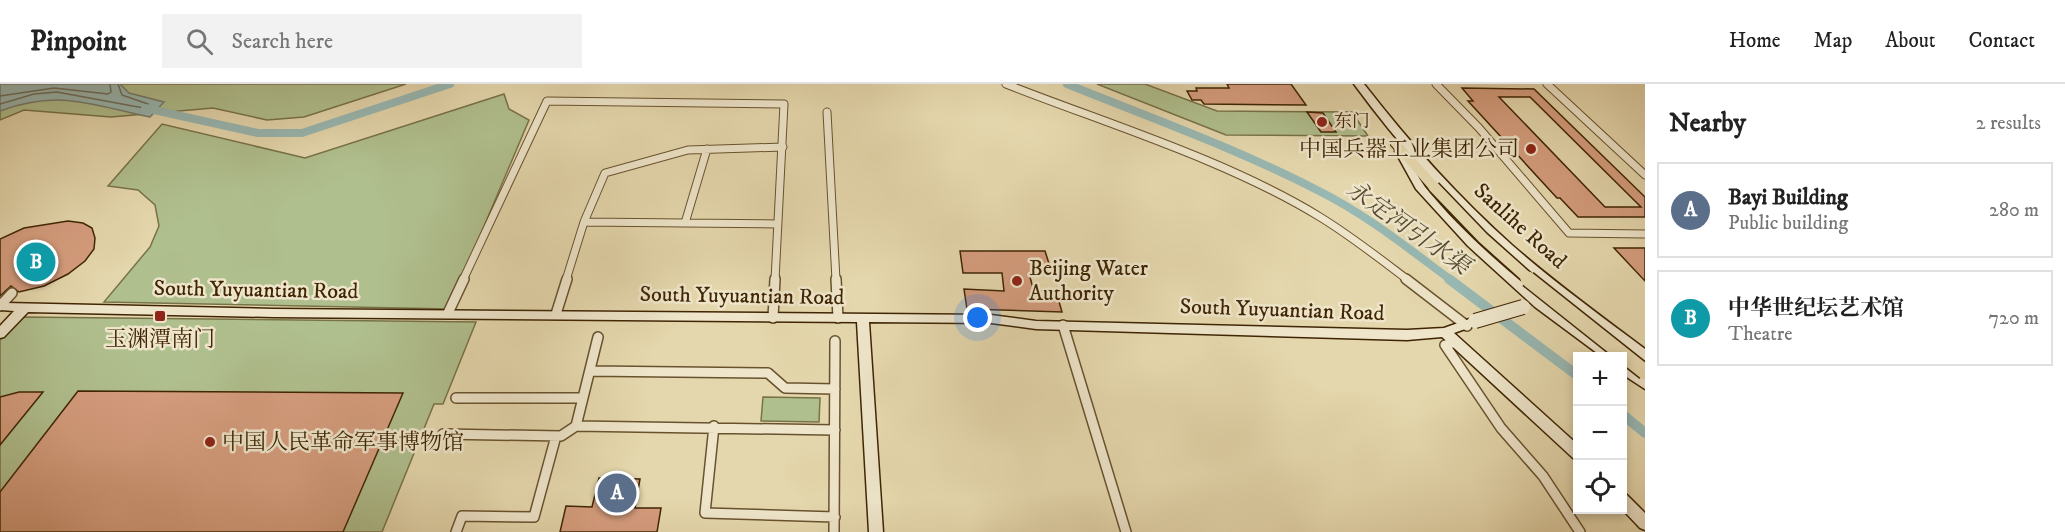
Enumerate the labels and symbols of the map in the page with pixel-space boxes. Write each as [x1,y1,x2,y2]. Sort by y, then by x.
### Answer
place label: 东门 [1334,111,1370,133]
marker: 东门 [1315,115,1329,129]
place label: 中国兵器工业集团公司 [1299,136,1519,163]
marker: 中国兵器工业集团公司 [1524,142,1538,156]
water label: 永定河引水渠 [1340,174,1478,283]
street label: Sanlihe Road [1468,177,1572,275]
pin: B [16,240,56,285]
place label: Beijing Water Authority [1029,255,1149,307]
marker: Beijing Water Authority [1010,274,1024,288]
street label: South Yuyuantian Road [153,275,359,305]
street label: South Yuyuantian Road [639,281,845,311]
street label: South Yuyuantian Road [1179,293,1385,327]
your location [963,303,992,332]
marker: 玉渊潭南门 [153,309,167,323]
place label: 玉渊潭南门 [105,326,215,353]
place label: 中国人民革命军事博物馆 [222,429,464,456]
marker: 中国人民革命军事博物馆 [203,435,217,449]
pin: A [598,470,636,516]

